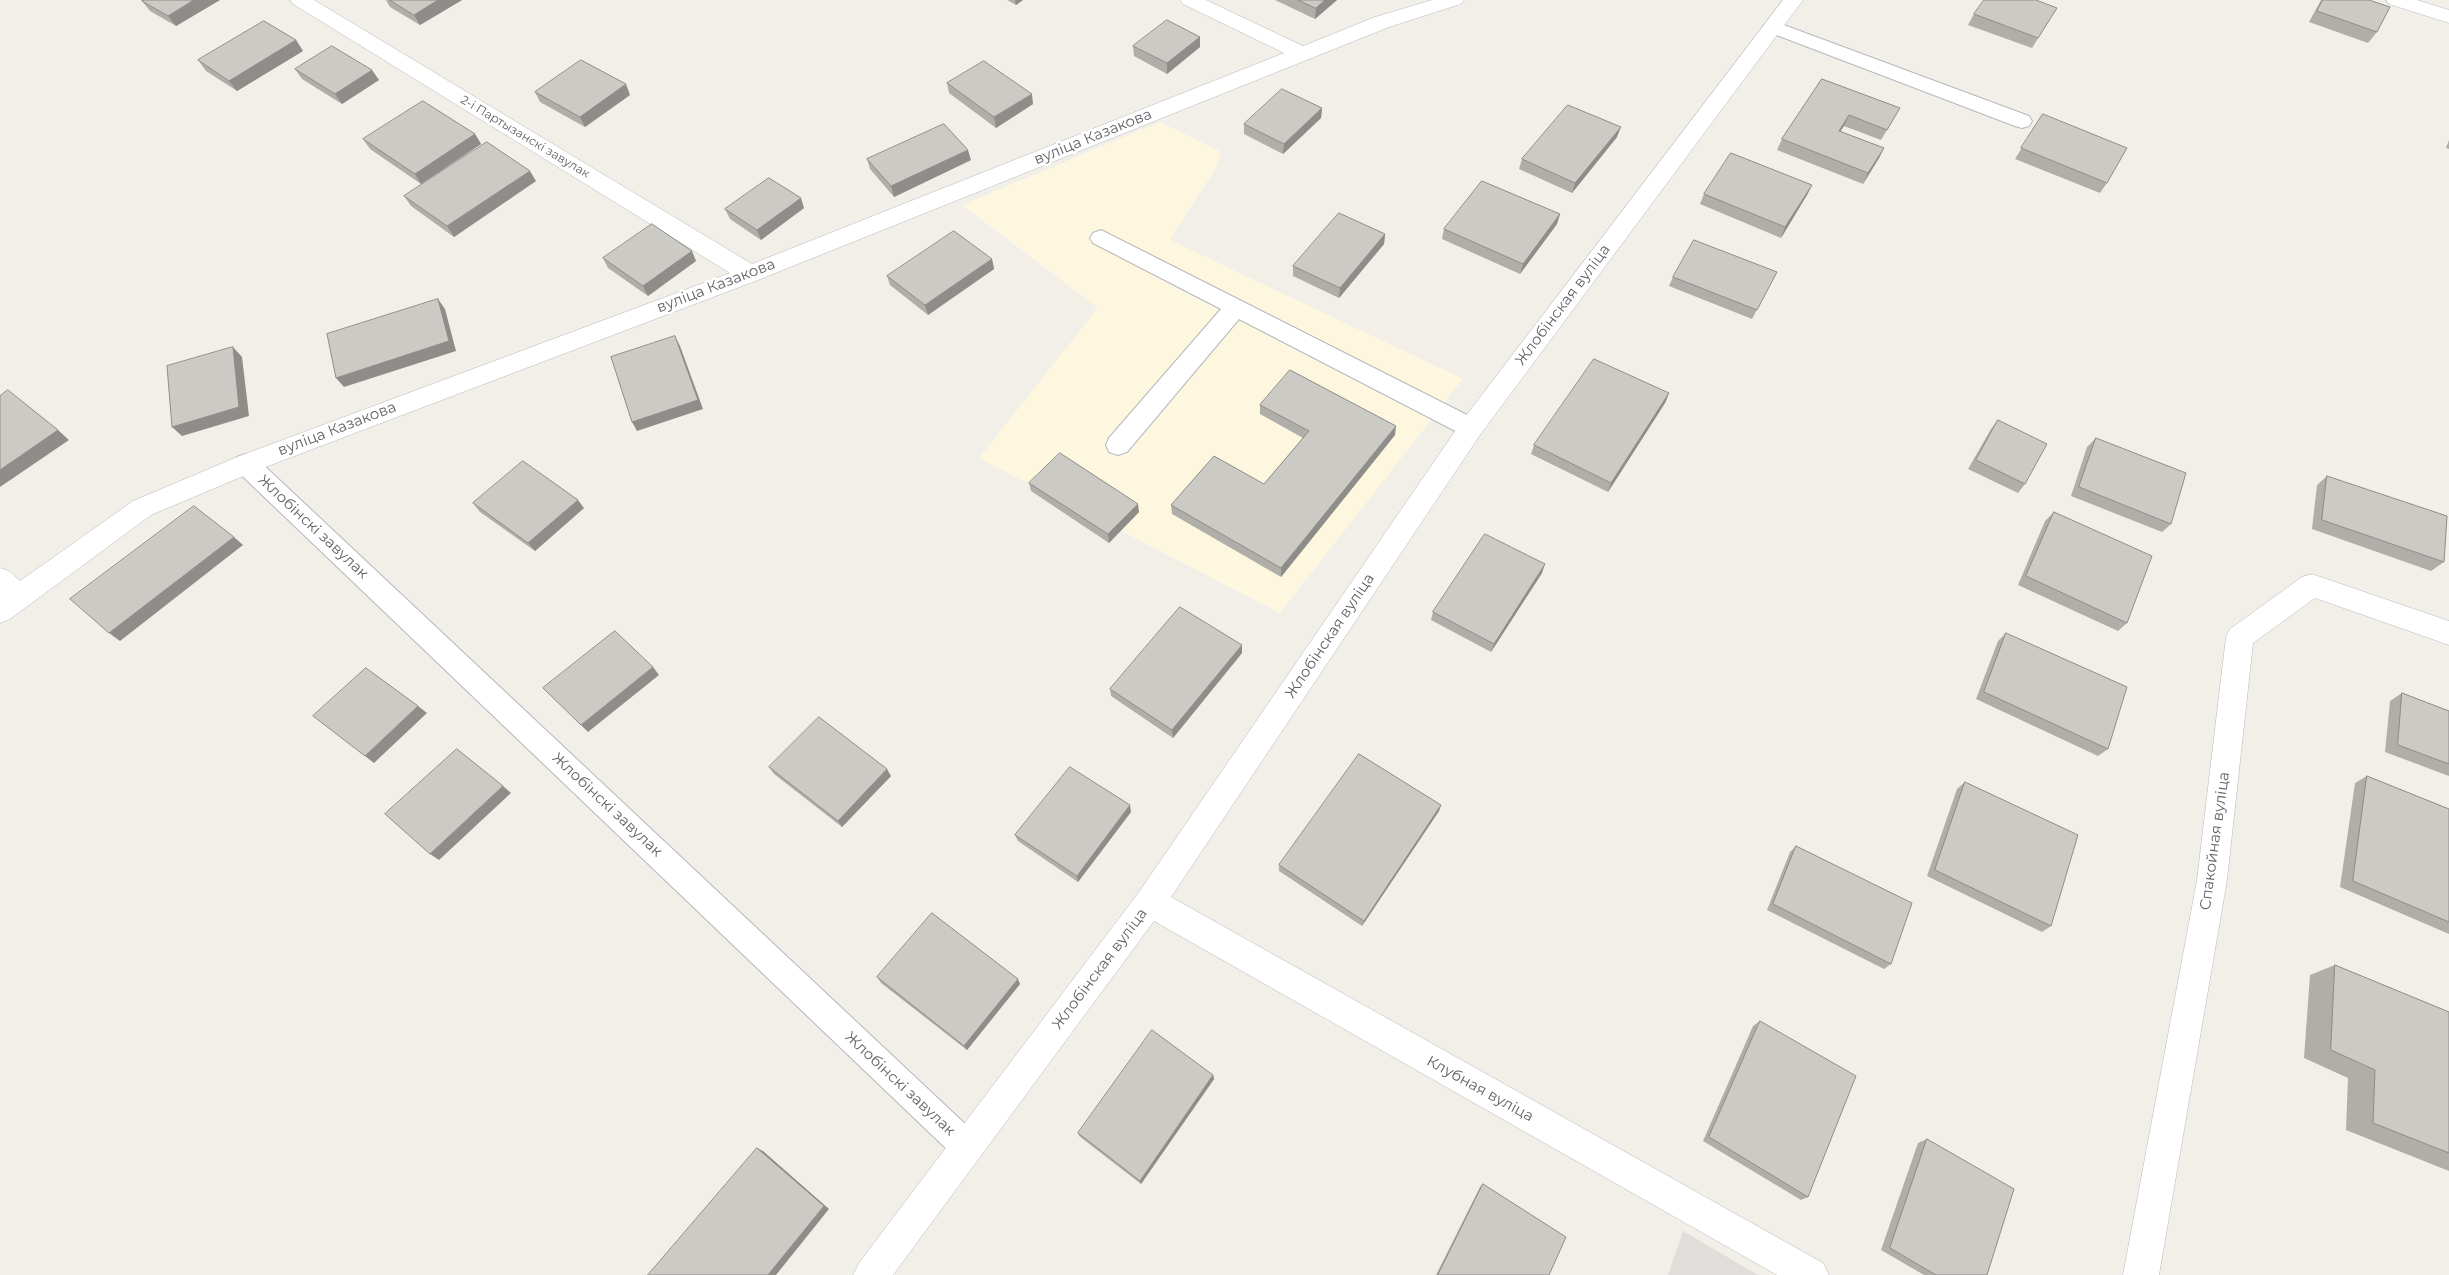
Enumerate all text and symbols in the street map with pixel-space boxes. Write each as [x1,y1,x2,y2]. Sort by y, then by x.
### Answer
street label: 2-і Партызанскі завулак [458,93,592,181]
street label: вуліца Казакова [1032,105,1154,169]
street label: Жлобінская вуліца [1512,241,1614,369]
street label: вуліца Казакова [654,255,778,317]
street label: вуліца Казакова [275,398,399,460]
street label: Жлобінскі завулак [254,471,372,583]
street label: Жлобінская вуліца [1282,570,1378,702]
street label: Жлобінскі завулак [548,749,666,861]
street label: Спакойная вуліца [2196,771,2234,911]
street label: Жлобінская вуліца [1049,905,1151,1033]
street label: Жлобінскі завулак [841,1028,959,1140]
street label: Клубная вуліца [1423,1052,1537,1126]

